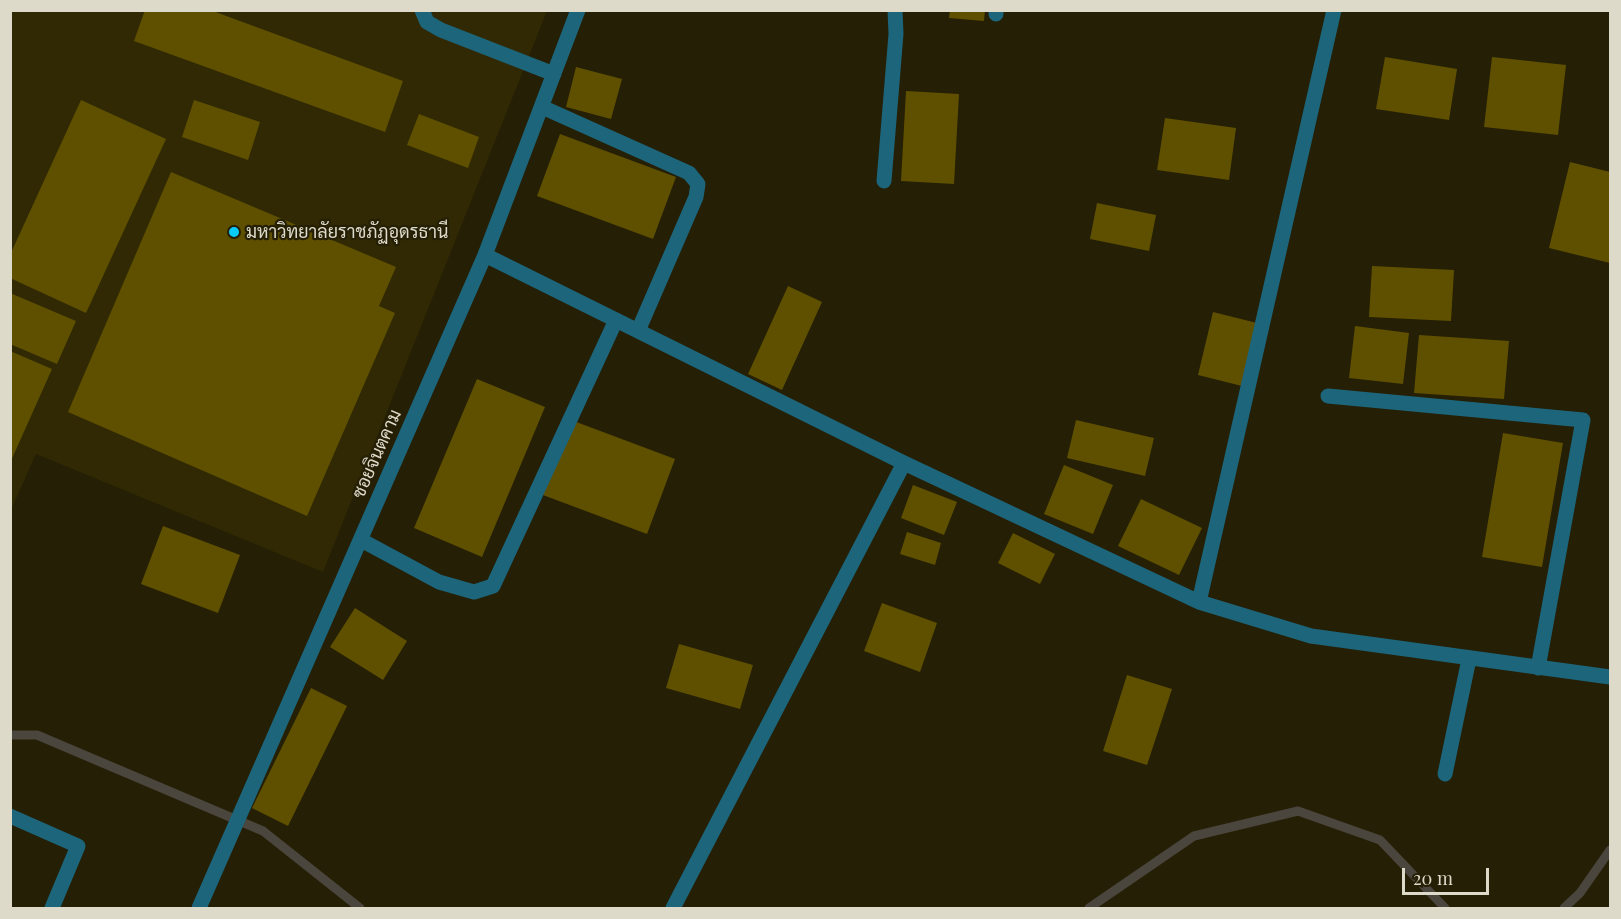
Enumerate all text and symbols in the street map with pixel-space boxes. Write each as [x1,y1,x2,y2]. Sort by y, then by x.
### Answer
place label: มหาวิทยาลัยราชภัฏอุดรธานี [246,221,448,243]
marker: มหาวิทยาลัยราชภัฏอุดรธานี [227,225,241,239]
street label: ซอยจินตคาม [348,406,406,502]
scale bar [1405,856,1492,894]
text: 20 m [1413,866,1453,890]

